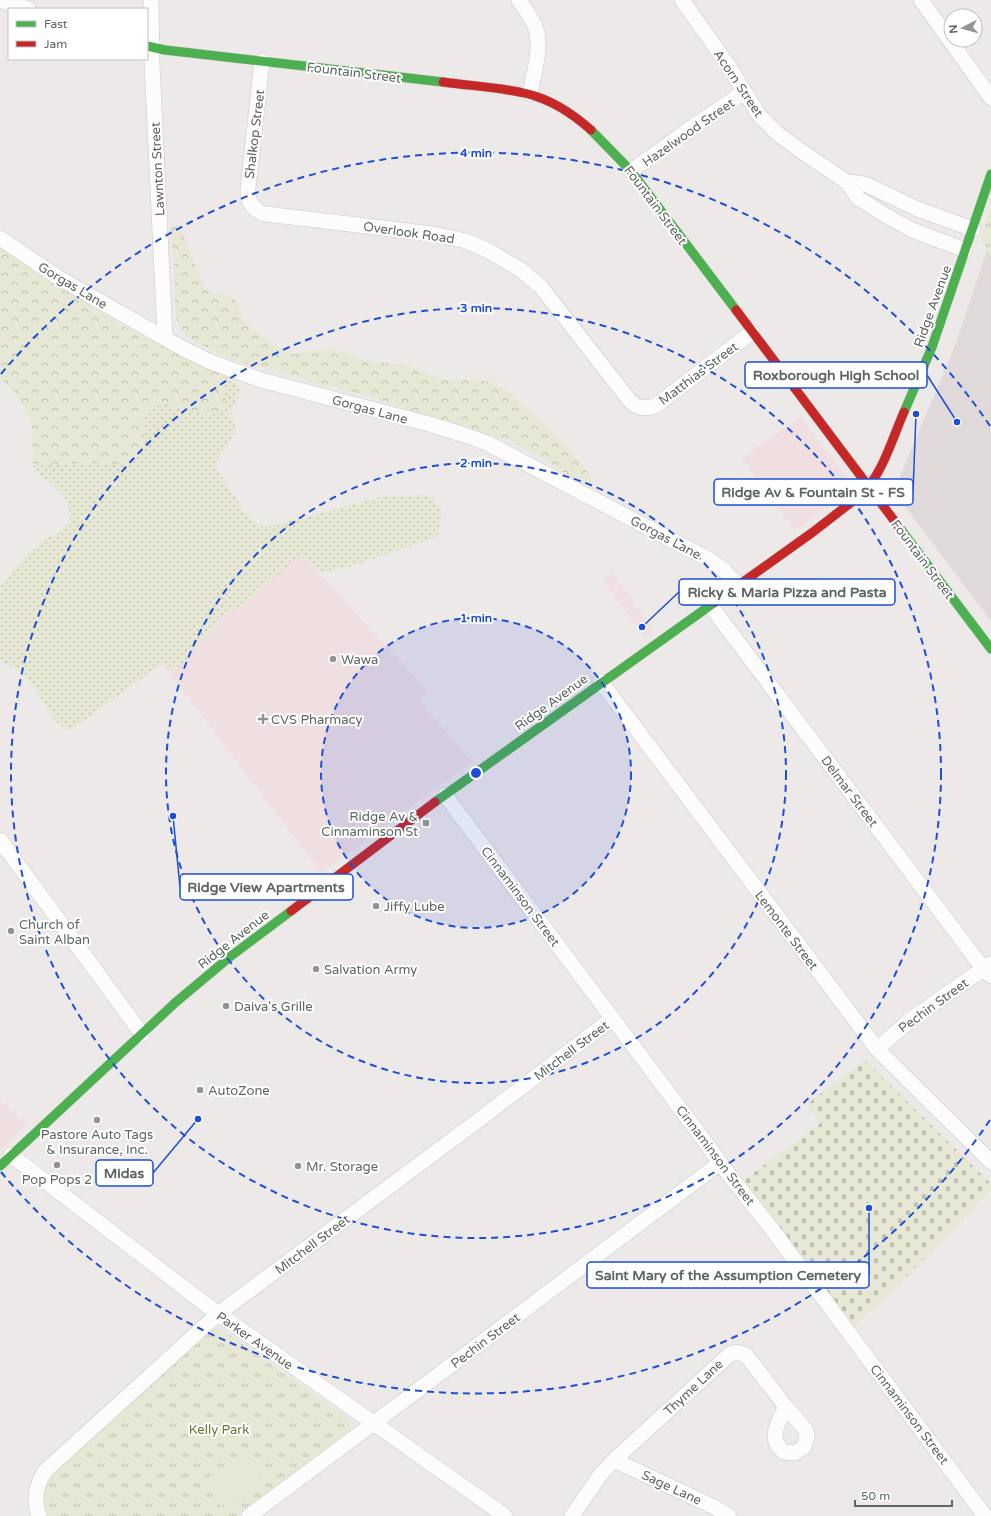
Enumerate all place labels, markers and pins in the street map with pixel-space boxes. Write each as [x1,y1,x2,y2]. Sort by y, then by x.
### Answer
callout: Roxborough High School [745,362,927,388]
callout: Ridge Av & Fountain St - FS [714,479,913,505]
callout: Ricky & Maria Pizza and Pasta [679,579,895,605]
place label: Wawa [341,652,378,668]
marker: Wawa [328,654,338,664]
place label: CVS Pharmacy [271,712,362,728]
marker: CVS Pharmacy [258,714,268,724]
centre of rings [469,766,483,780]
place label: Ridge Av & Cinnaminson St [321,809,418,840]
marker: Ridge Av & Cinnaminson St [421,818,431,828]
callout: Ridge View Apartments [180,874,353,900]
place label: Jiffy Lube [384,899,445,915]
marker: Jiffy Lube [371,901,381,911]
place label: Church of Saint Alban [19,917,90,948]
marker: Church of Saint Alban [6,926,16,936]
place label: Salvation Army [324,962,417,978]
marker: Salvation Army [311,964,321,974]
place label: Daiva's Grille [234,999,313,1015]
marker: Daiva's Grille [221,1001,231,1011]
place label: AutoZone [208,1083,270,1099]
marker: AutoZone [195,1085,205,1095]
marker: Pastore Auto Tags & Insurance, Inc. [92,1115,102,1125]
place label: Pastore Auto Tags & Insurance, Inc. [41,1127,153,1158]
place label: Mr. Storage [306,1159,378,1175]
marker: Pop Pops 2 [52,1160,62,1170]
callout: Midas [96,1160,153,1186]
marker: Mr. Storage [293,1161,303,1171]
place label: Pop Pops 2 [22,1172,92,1188]
callout: Saint Mary of the Assumption Cemetery [587,1262,869,1288]

